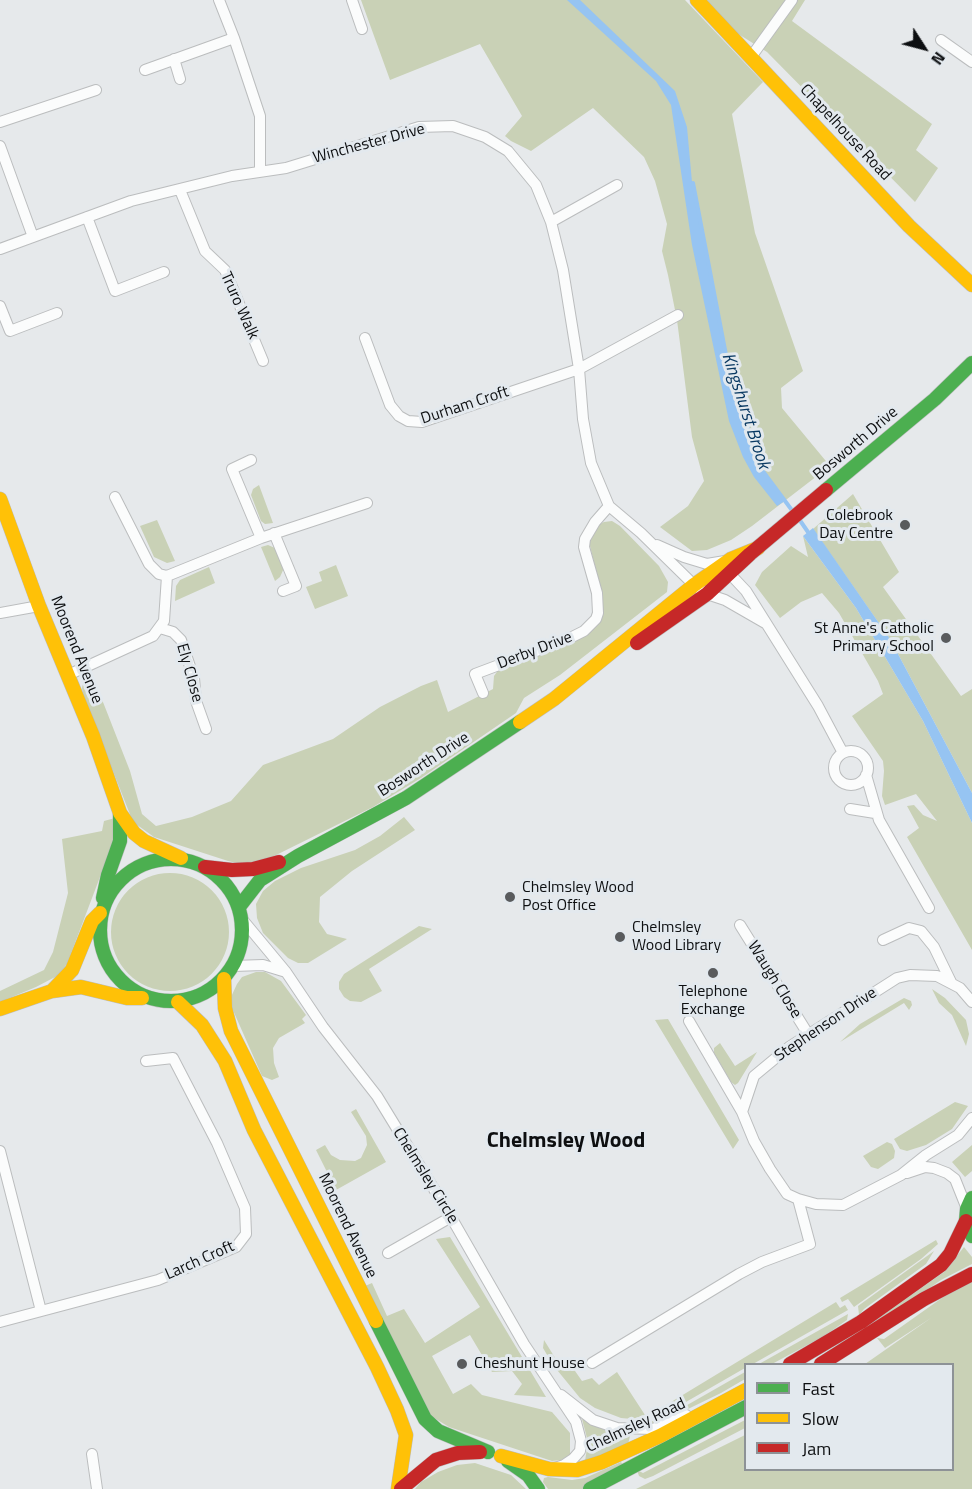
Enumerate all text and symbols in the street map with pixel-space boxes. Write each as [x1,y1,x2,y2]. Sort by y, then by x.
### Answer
north arrow [894,18,954,78]
text: N [926,47,952,70]
street label: Chapelhouse Road [795,81,895,185]
street label: Winchester Drive [311,120,427,168]
street label: Truro Walk [216,269,262,343]
water label: Kingshurst Brook [716,350,774,472]
street label: Durham Croft [419,383,511,429]
street label: Bosworth Drive [810,403,902,485]
place label: Colebrook Day Centre [819,506,893,544]
marker: Colebrook Day Centre [898,518,912,532]
street label: Moorend Avenue [46,593,106,707]
place label: St Anne's Catholic Primary School [814,619,934,657]
street label: Derby Drive [495,628,575,674]
marker: St Anne's Catholic Primary School [939,631,953,645]
street label: Ely Close [171,641,207,705]
street label: Bosworth Drive [375,728,473,802]
place label: Chelmsley Wood Post Office [522,878,634,916]
marker: Chelmsley Wood Post Office [503,890,517,904]
place label: Chelmsley Wood Library [632,918,721,956]
marker: Chelmsley Wood Library [613,930,627,944]
street label: Waugh Close [743,938,805,1022]
marker: Telephone Exchange [706,966,720,980]
place label: Telephone Exchange [679,982,747,1020]
street label: Stephenson Drive [771,984,881,1066]
street label: Chelmsley Circle [388,1125,462,1227]
district label: Chelmsley Wood [487,1129,645,1155]
street label: Moorend Avenue [313,1170,381,1282]
street label: Larch Croft [163,1237,237,1285]
place label: Cheshunt House [474,1354,585,1374]
marker: Cheshunt House [455,1357,469,1371]
legend [744,1363,954,1471]
text: Fast [802,1375,835,1402]
street label: Chelmsley Road [583,1395,689,1457]
text: Slow [802,1405,839,1432]
text: Jam [802,1435,831,1462]

